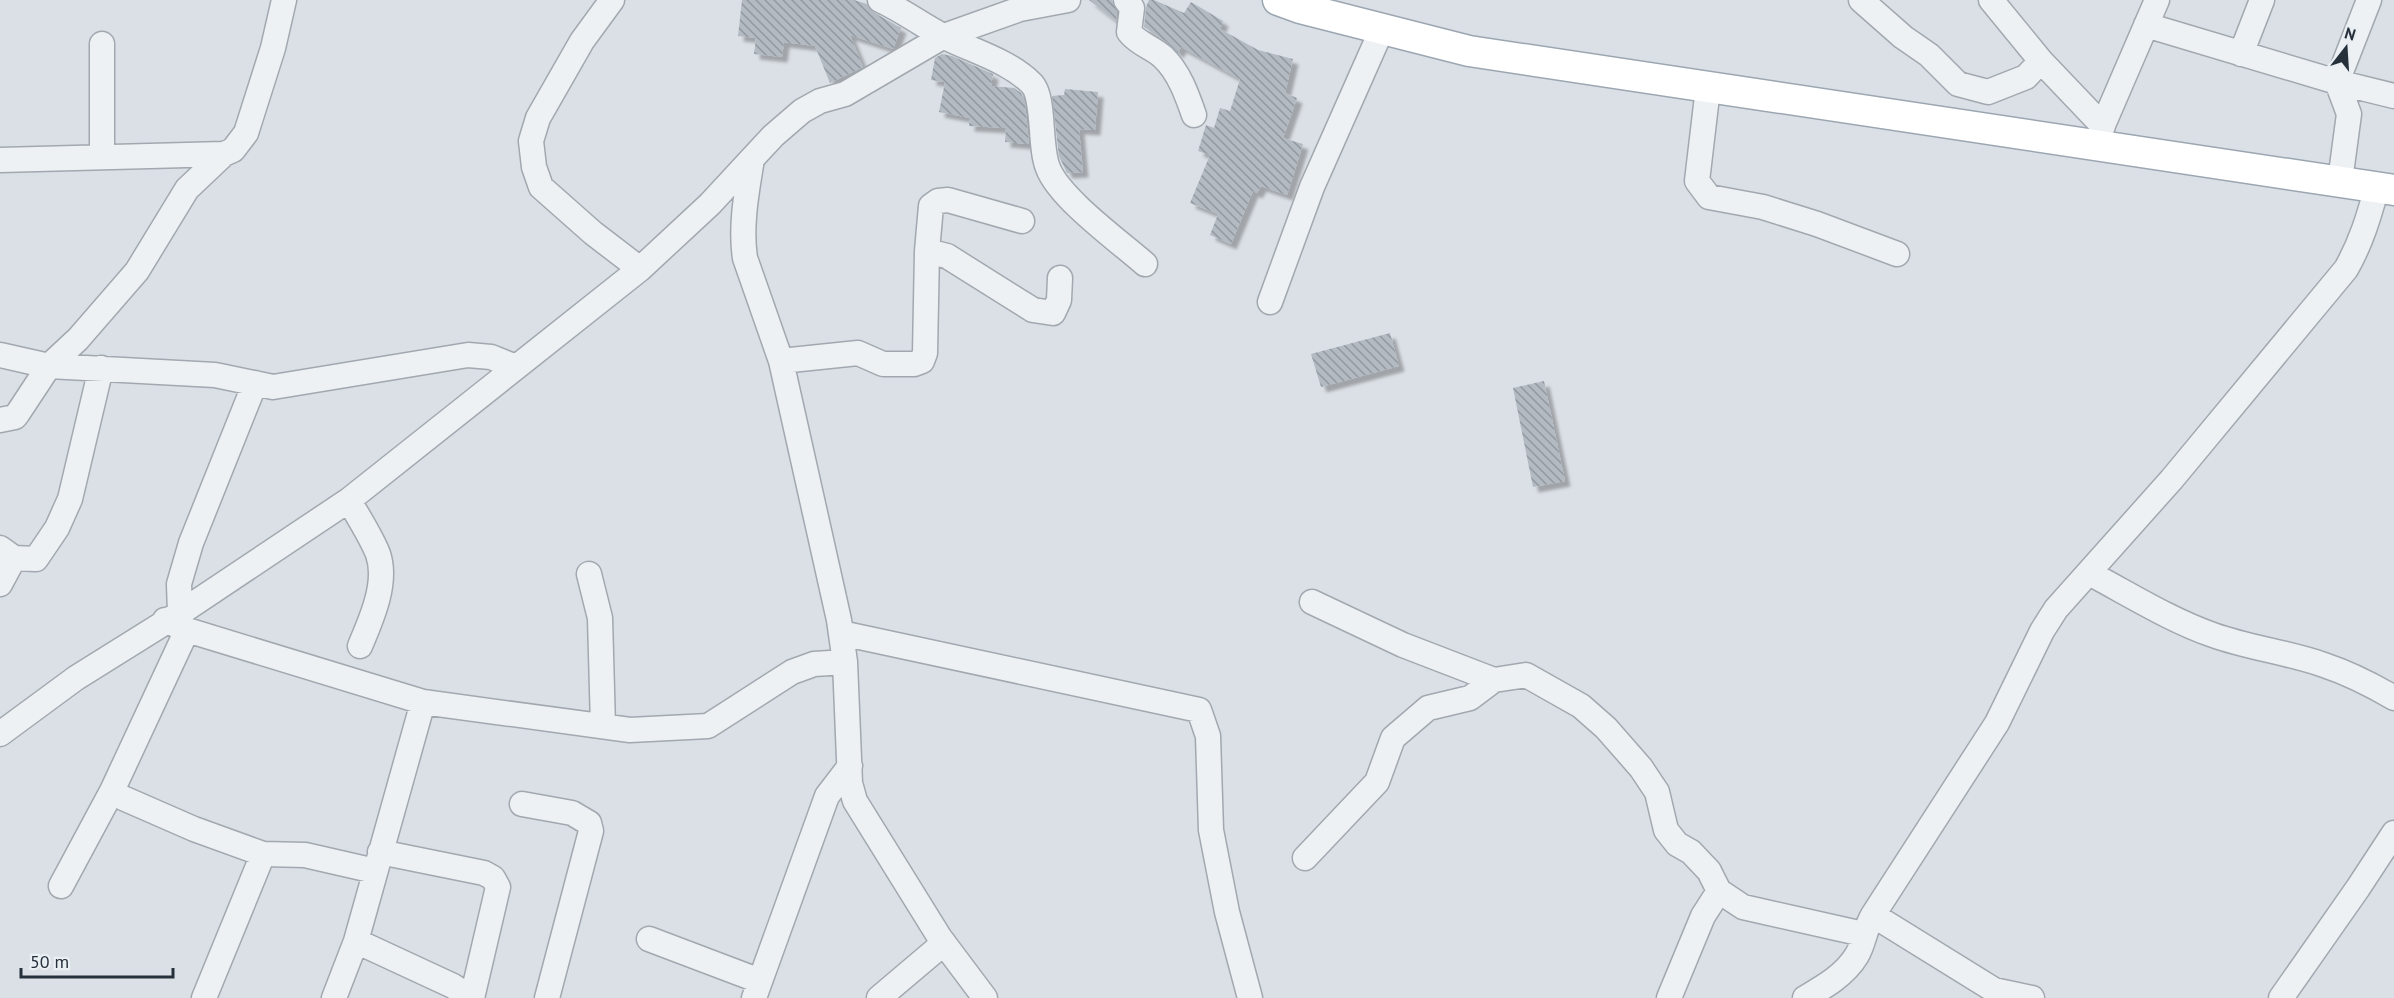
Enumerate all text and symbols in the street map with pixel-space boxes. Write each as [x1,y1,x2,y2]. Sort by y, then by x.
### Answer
north arrow [2316,18,2376,78]
text: N [2342,23,2358,45]
scale bar [21,941,172,979]
text: 50 m [30,950,69,973]

